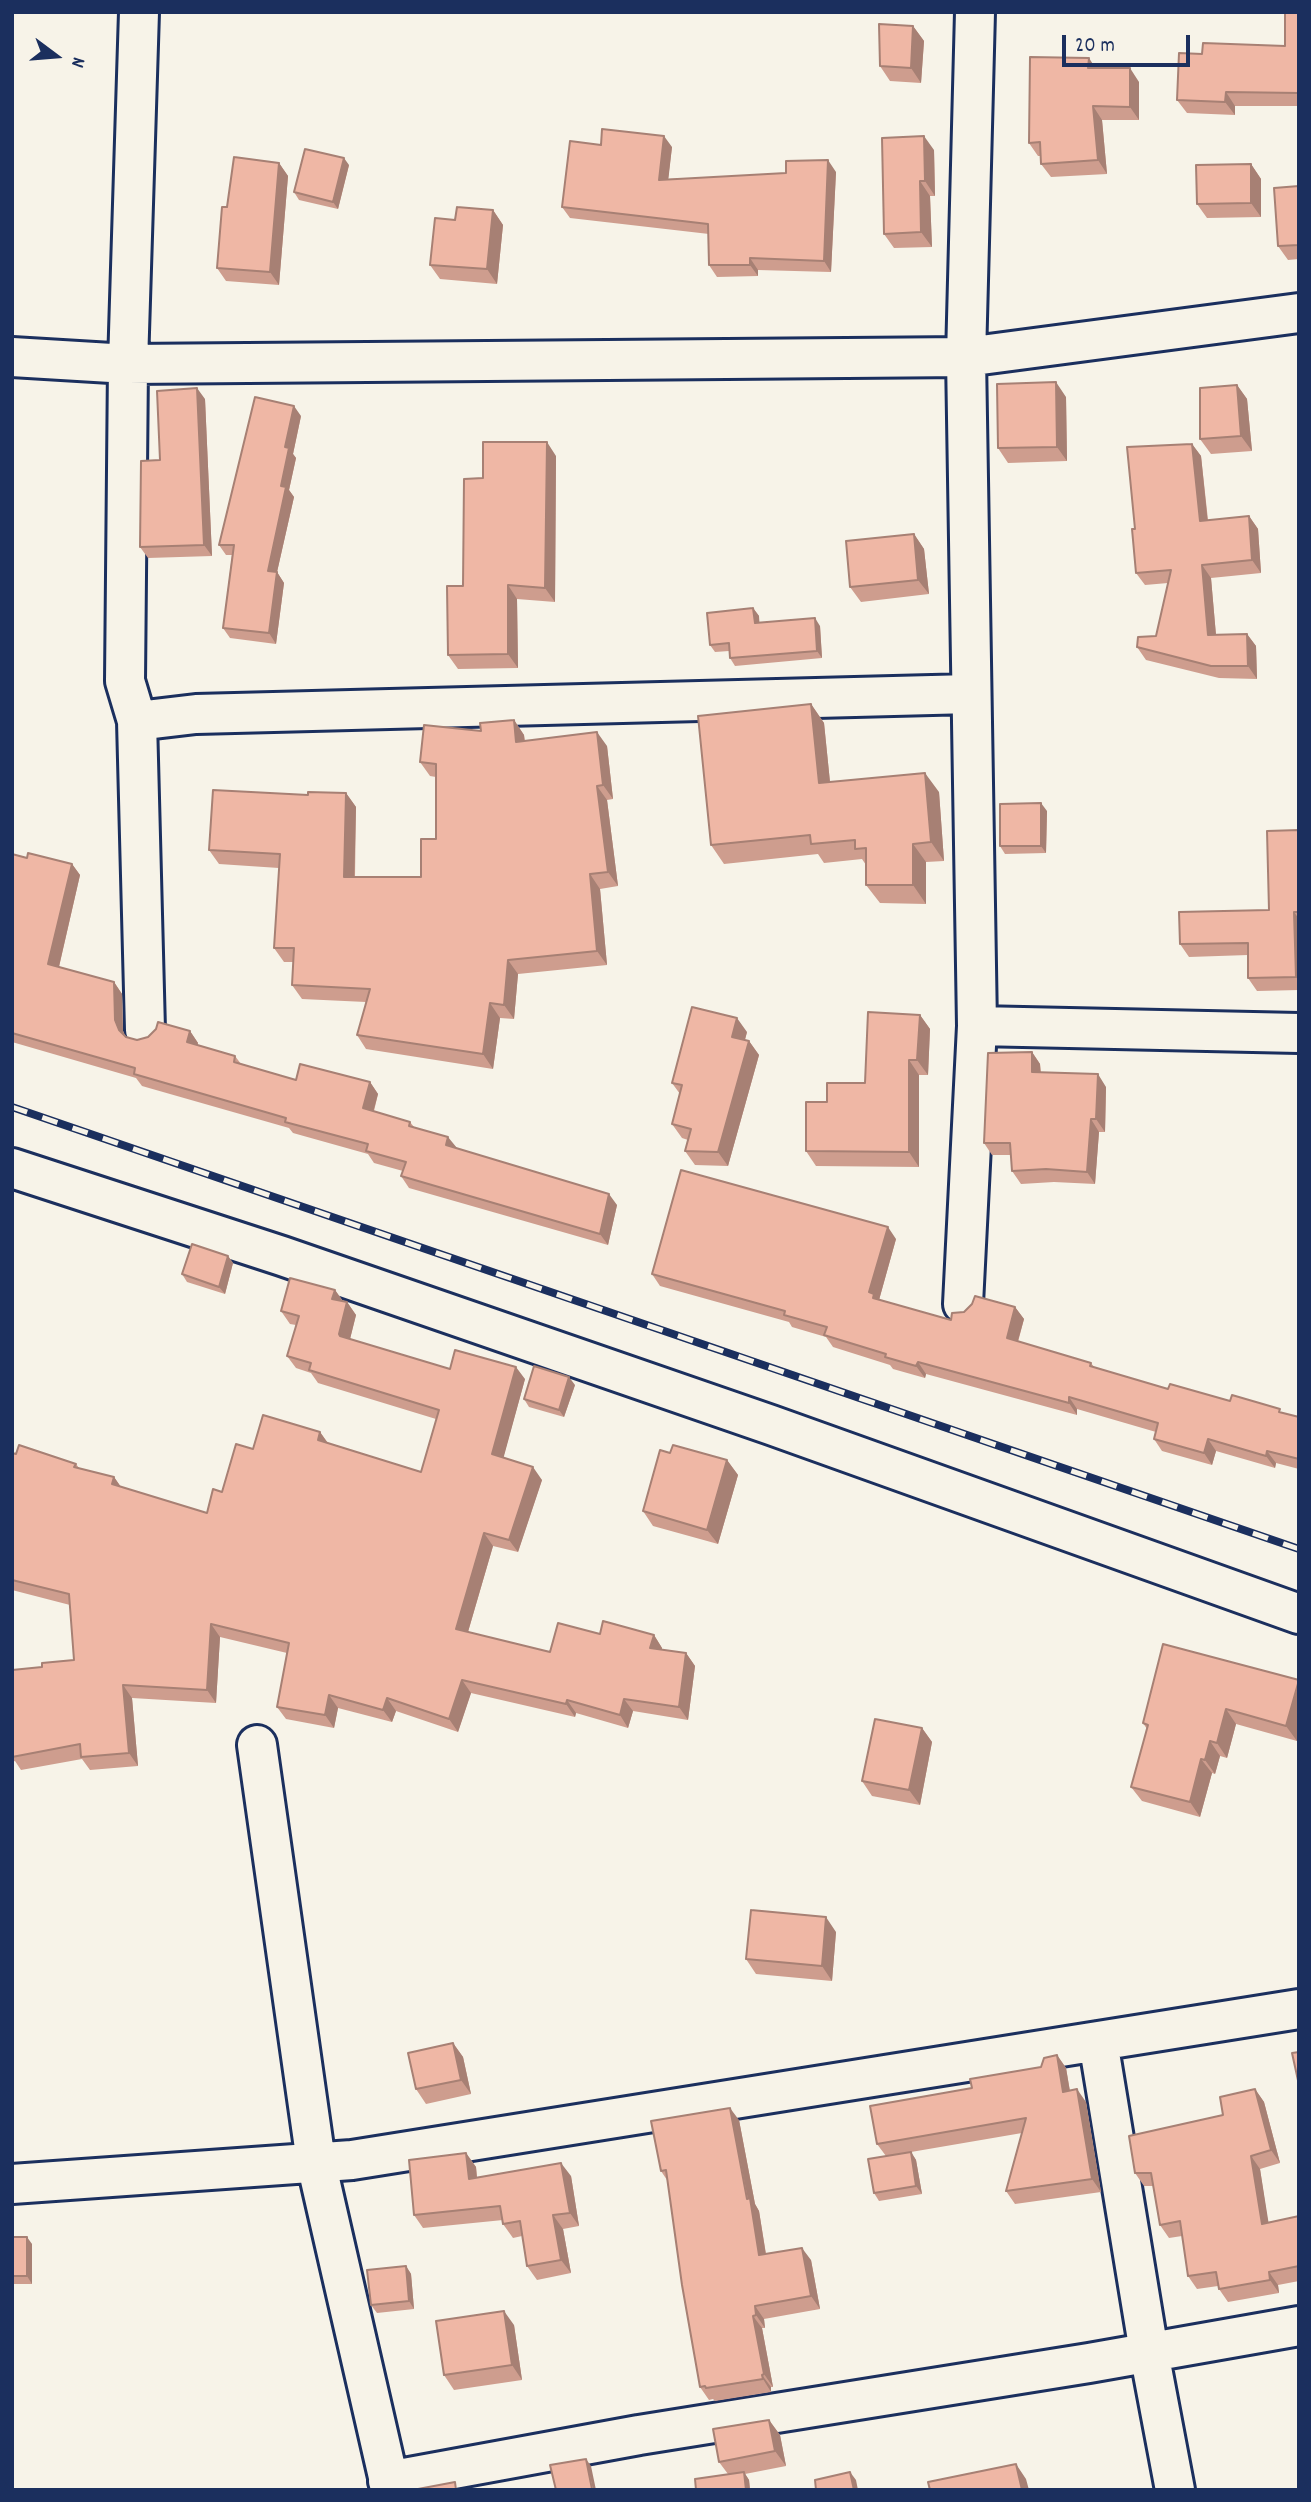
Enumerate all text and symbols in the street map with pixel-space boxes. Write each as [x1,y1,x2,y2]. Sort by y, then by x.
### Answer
north arrow [21,21,91,91]
scale bar [1066,21,1194,65]
text: 20 m [1075,32,1115,62]
text: N [62,54,91,70]

